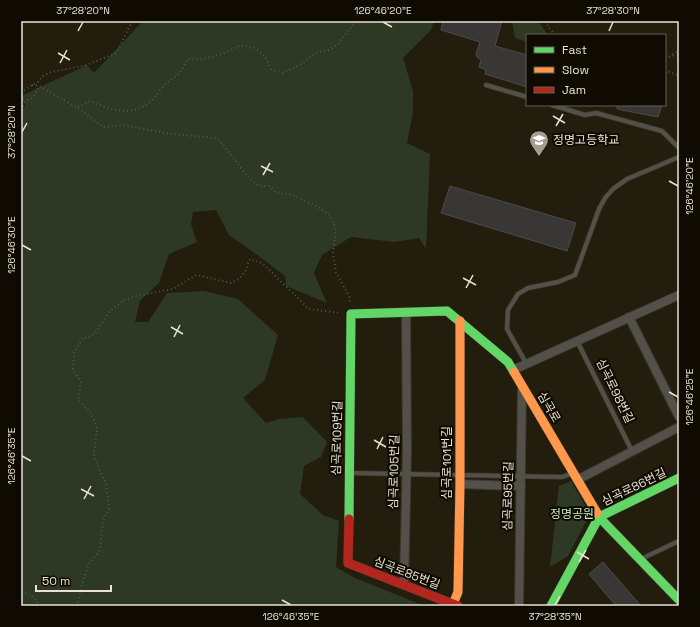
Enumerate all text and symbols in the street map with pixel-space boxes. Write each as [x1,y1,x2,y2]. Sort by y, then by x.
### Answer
text: 37°28'20"N [56,4,110,17]
text: 126°46'20"E [354,4,412,17]
text: 37°28'30"N [586,4,640,17]
legend [526,34,666,106]
text: Fast [562,42,587,58]
text: Slow [562,62,589,78]
text: Jam [562,82,586,98]
text: 37°28'20"N [5,105,18,159]
school or university icon: 정명고등학교 [528,129,550,157]
place label: 정명고등학교 [553,132,619,148]
text: 126°46'20"E [683,157,696,215]
text: 126°46'30"E [5,216,18,274]
street label: 심곡로98번길 [592,356,638,426]
text: 126°46'25"E [683,368,696,425]
street label: 심곡로 [534,389,564,425]
street label: 심곡로109번길 [328,400,346,476]
text: 126°46'35"E [5,427,18,484]
street label: 심곡로101번길 [439,427,455,499]
street label: 심곡로105번길 [385,434,403,510]
street label: 심곡로95번길 [499,461,517,531]
street label: 심곡로86번길 [599,464,669,510]
park label: 정명공원 [550,506,594,522]
street label: 심곡로85번길 [372,553,442,593]
scale bar [36,567,111,593]
text: 50 m [42,573,70,589]
text: 126°46'35"E [263,610,320,623]
text: 37°28'35"N [528,610,582,623]

